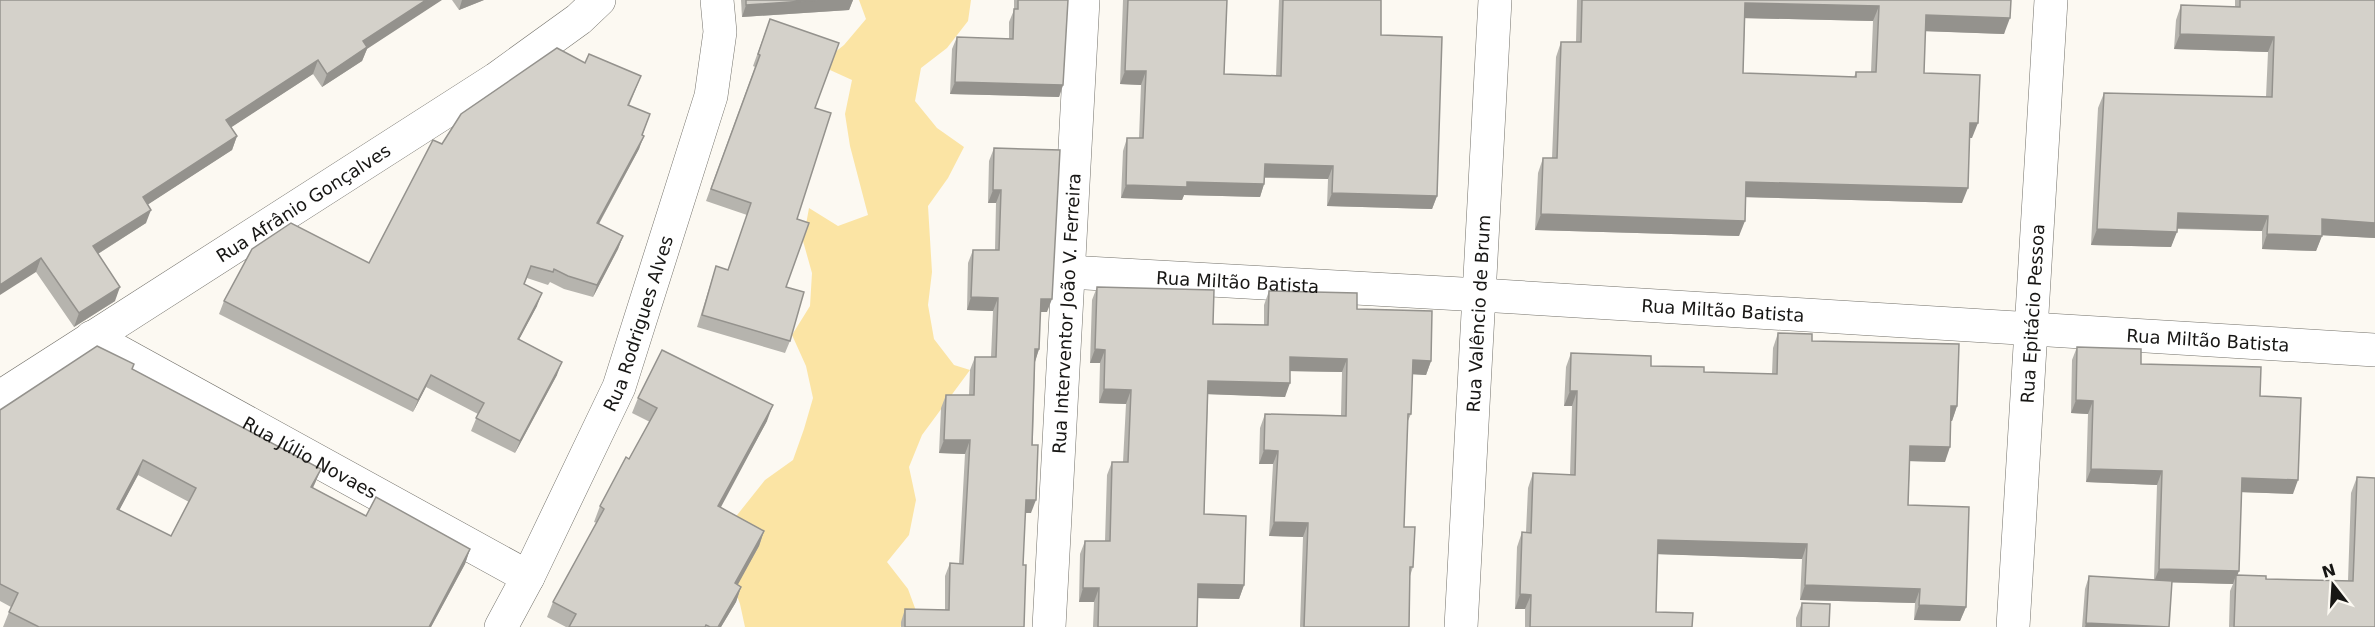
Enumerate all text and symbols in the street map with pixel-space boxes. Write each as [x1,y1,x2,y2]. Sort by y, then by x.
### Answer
street label: Rua Afrânio Gonçalves [212,139,394,266]
street label: Rua Interventor João V. Ferreira [1048,172,1084,454]
street label: Rua Valêncio de Brum [1462,214,1494,413]
street label: Rua Epitácio Pessoa [2016,223,2048,404]
street label: Rua Rodrigues Alves [599,233,677,415]
street label: Rua Miltão Batista [1156,266,1320,297]
street label: Rua Miltão Batista [1641,294,1805,325]
street label: Rua Miltão Batista [2126,324,2290,355]
street label: Rua Júlio Novaes [239,412,381,502]
north arrow [2303,555,2363,615]
text: N [2320,560,2338,582]

